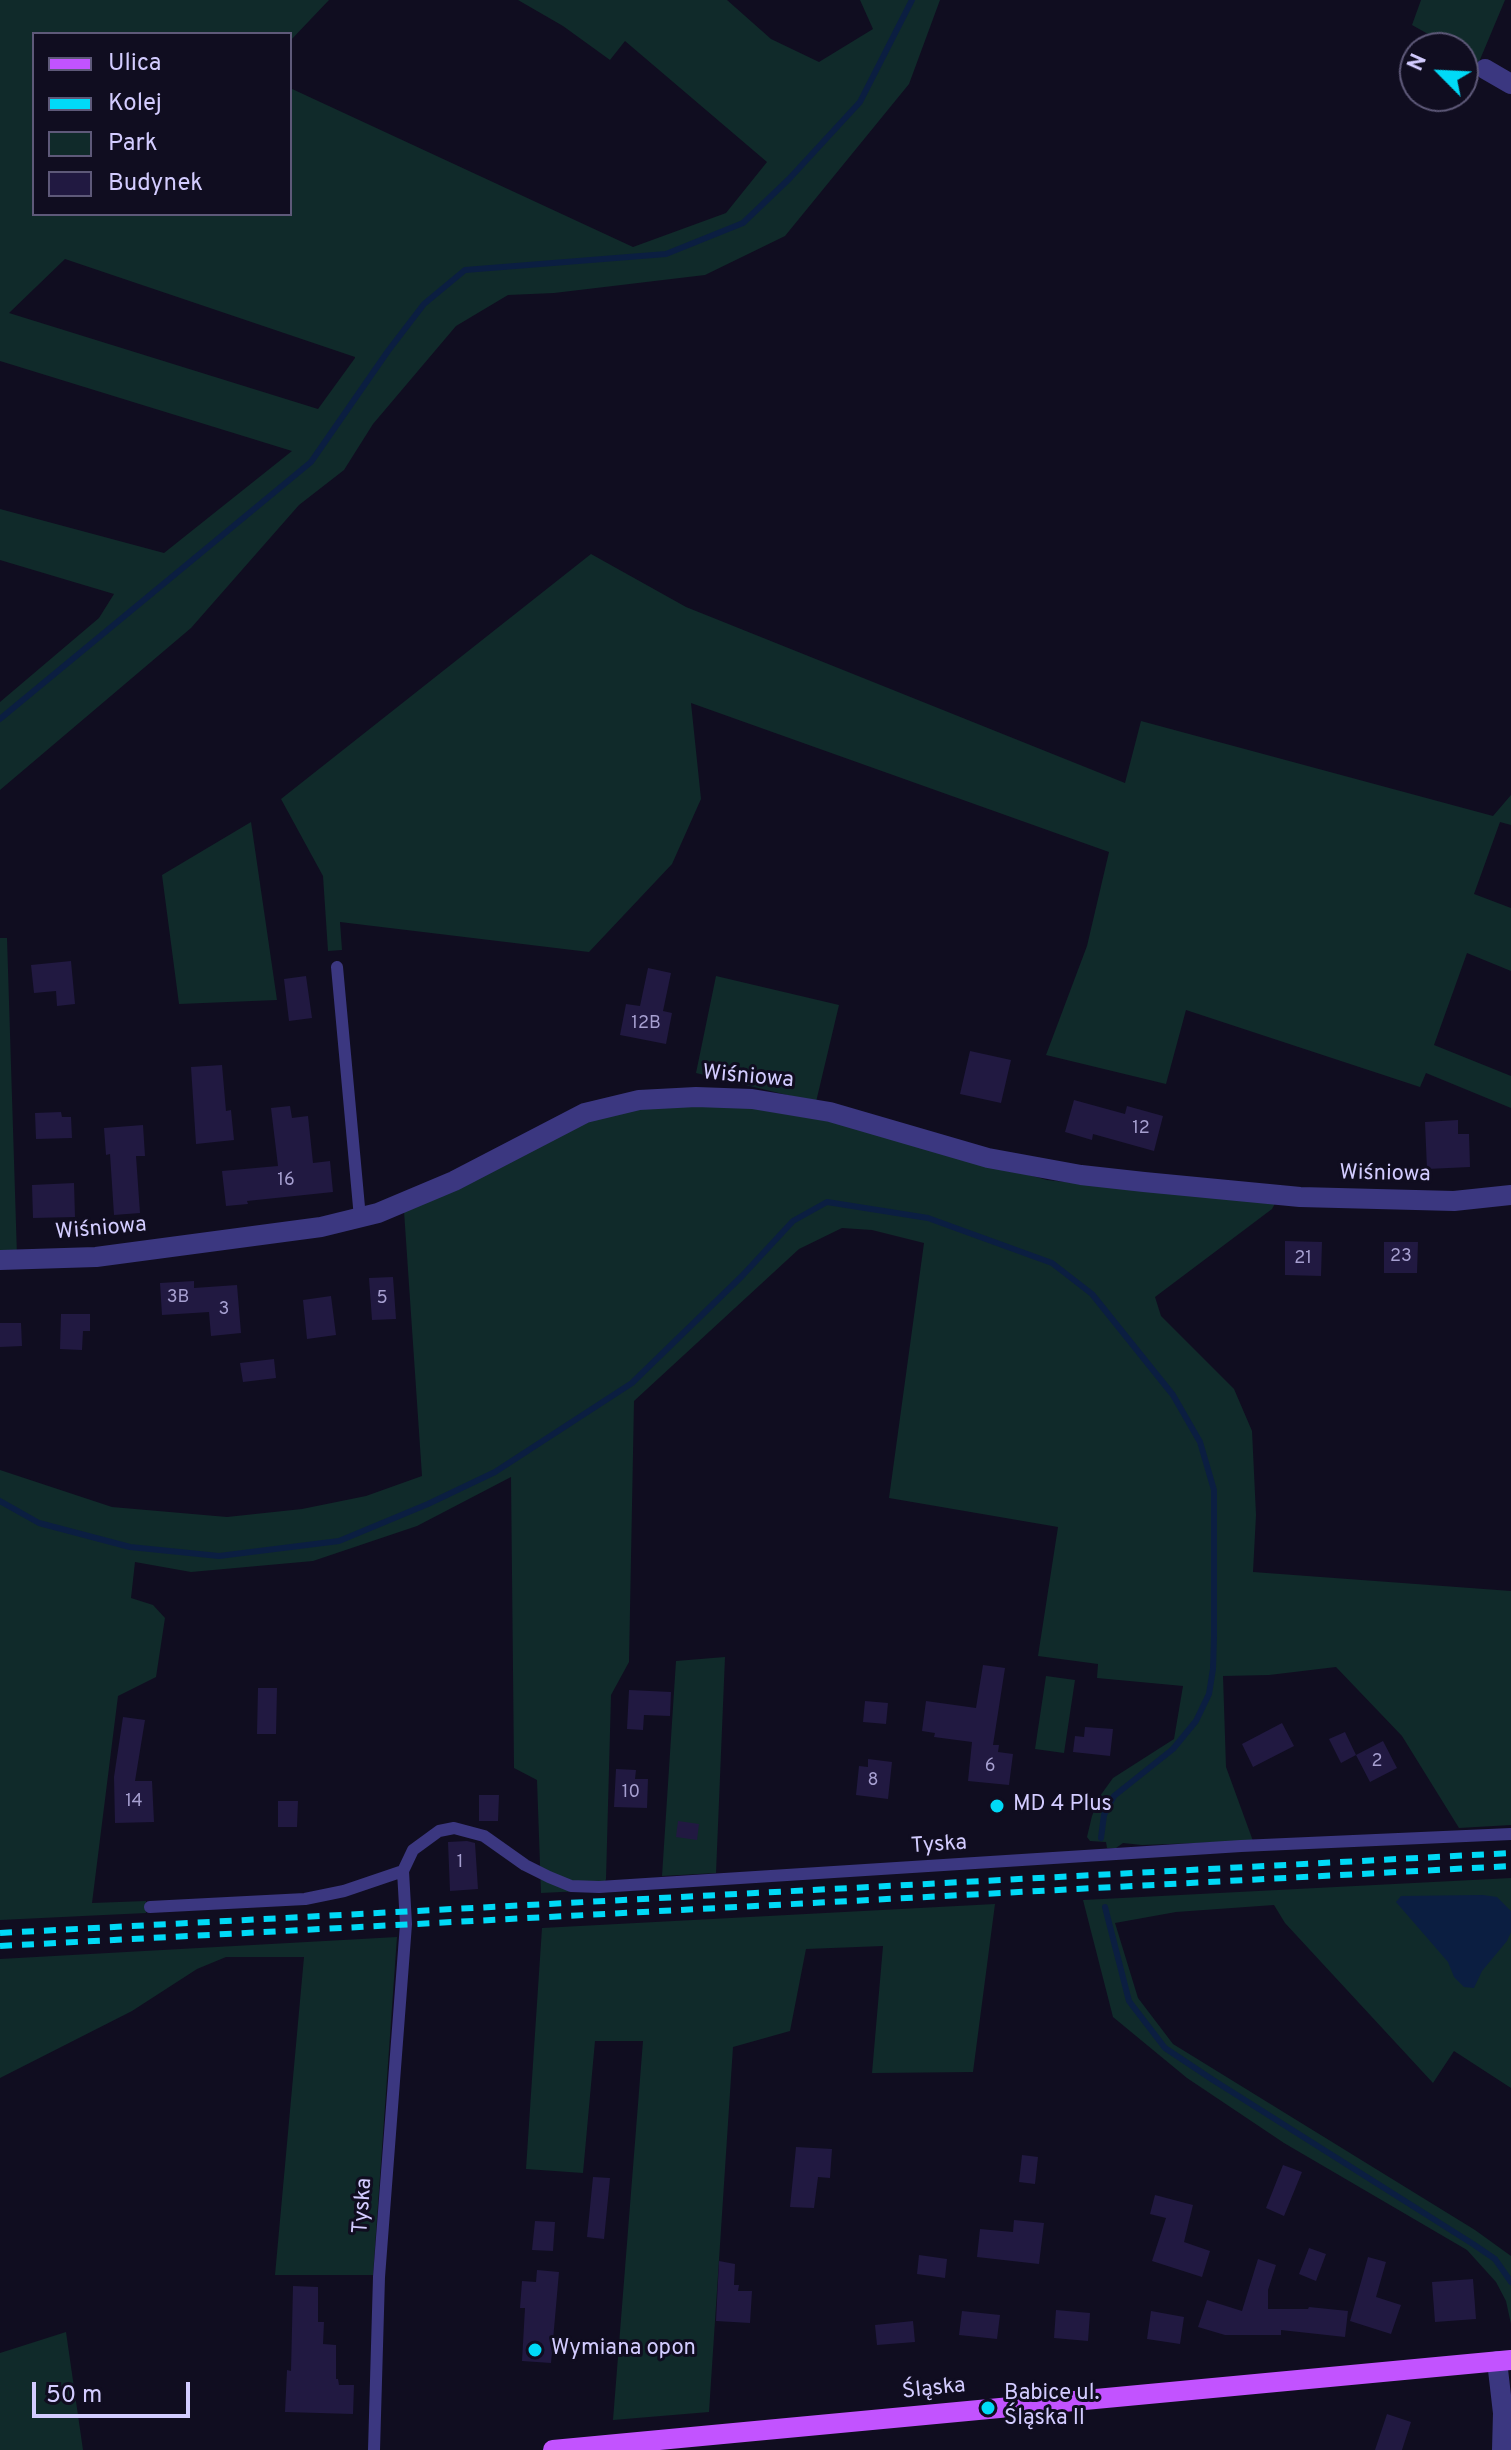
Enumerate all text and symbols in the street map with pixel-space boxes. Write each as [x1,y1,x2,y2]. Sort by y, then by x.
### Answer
legend [32,32,292,216]
north arrow [1399,32,1479,112]
text: Ulica [108,49,161,79]
text: N [1403,50,1434,76]
text: Kolej [108,89,162,119]
text: Park [108,129,158,159]
text: Budynek [108,169,203,199]
house number: 12B [631,1013,661,1035]
street label: Wiśniowa [701,1061,795,1095]
house number: 12 [1132,1118,1150,1140]
street label: Wiśniowa [1339,1161,1431,1189]
house number: 16 [277,1170,295,1192]
street label: Wiśniowa [54,1213,148,1247]
house number: 23 [1390,1246,1412,1268]
house number: 21 [1294,1248,1312,1270]
house number: 3B [167,1287,189,1309]
house number: 5 [376,1288,388,1310]
house number: 3 [219,1299,229,1321]
house number: 2 [1371,1751,1383,1773]
house number: 6 [985,1756,995,1778]
house number: 8 [868,1770,878,1792]
house number: 10 [622,1782,640,1804]
house number: 14 [125,1791,143,1813]
place label: MD 4 Plus [1013,1793,1112,1819]
marker: MD 4 Plus [988,1797,1006,1815]
street label: Tyska [910,1831,968,1861]
house number: 1 [457,1852,463,1874]
street label: Tyska [349,2177,379,2235]
place label: Wymiana opon [551,2337,696,2363]
marker: Wymiana opon [526,2341,544,2359]
scale bar [36,2366,194,2416]
street label: Śląska [901,2374,967,2406]
text: 50 m [46,2381,102,2411]
place label: Babice ul. Śląska II [1004,2382,1099,2434]
marker: Babice ul. Śląska II [979,2399,997,2417]

